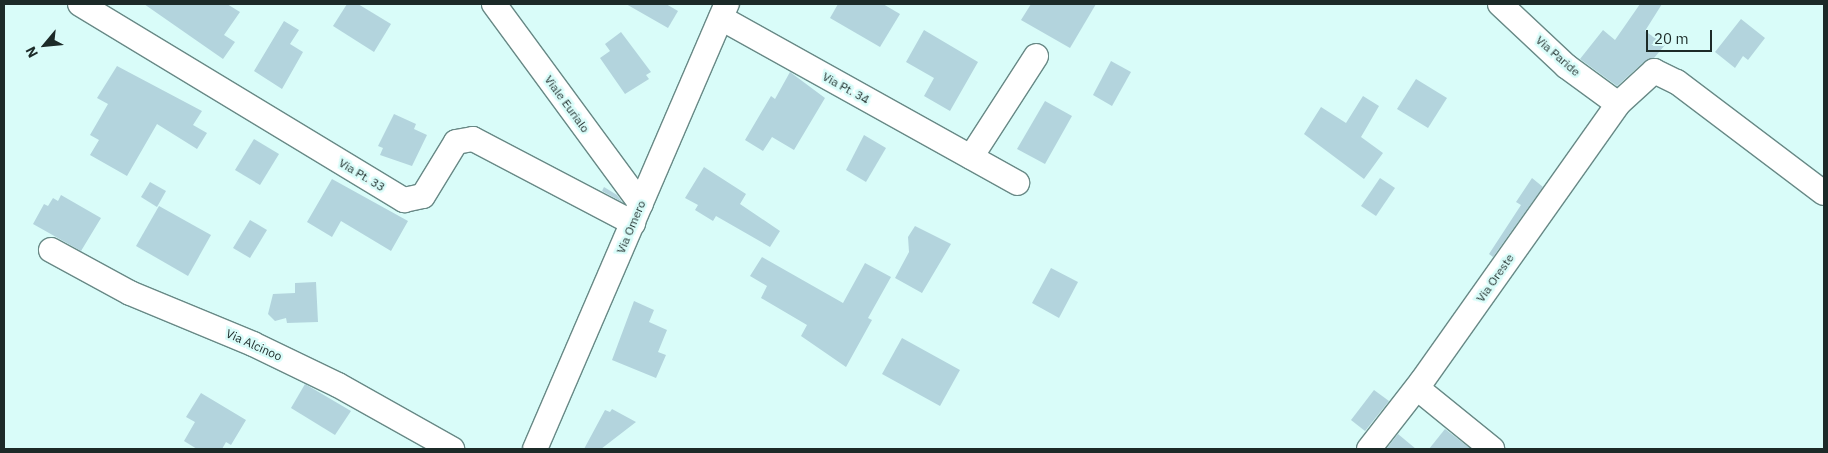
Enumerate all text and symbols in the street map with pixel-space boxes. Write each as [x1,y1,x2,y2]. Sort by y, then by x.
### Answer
north arrow [20,20,70,70]
scale bar [1648,20,1714,52]
text: 20 m [1654,29,1689,48]
street label: Via Paride [1533,33,1583,79]
text: N [21,43,42,61]
street label: Via Pt. 34 [820,69,872,107]
street label: Viale Eurialo [541,73,593,135]
street label: Via Pt. 33 [336,156,388,194]
street label: Via Omero [613,198,649,256]
street label: Via Oreste [1473,251,1517,305]
street label: Via Alcinoo [224,326,284,364]

